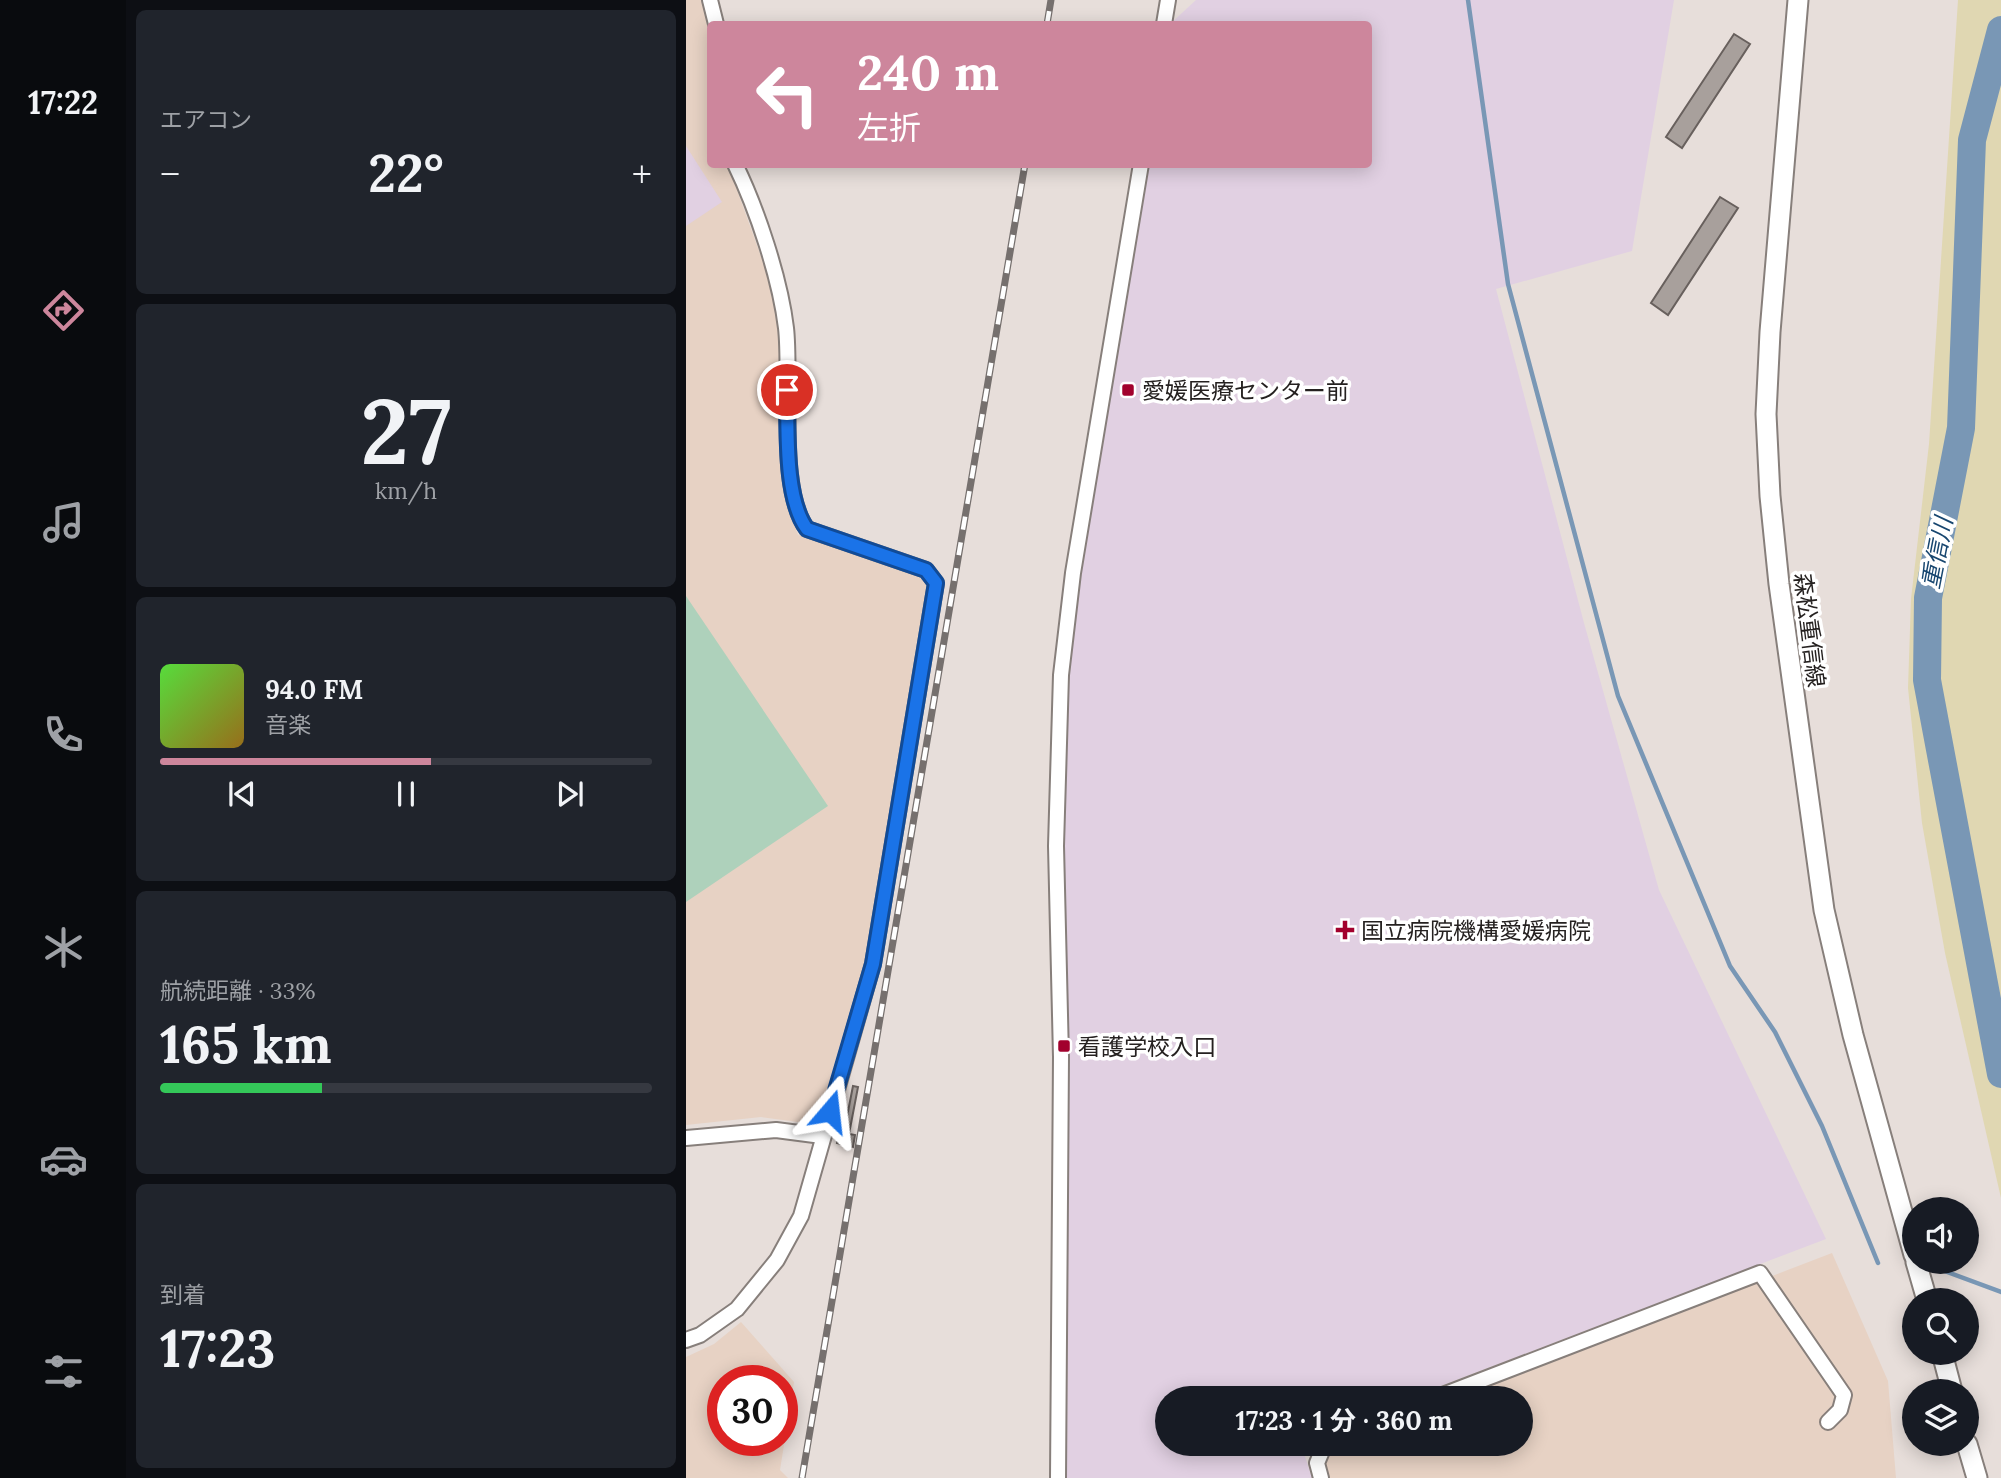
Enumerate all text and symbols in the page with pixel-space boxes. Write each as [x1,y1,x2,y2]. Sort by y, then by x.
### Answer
text: 240 m [857,41,999,103]
icon: left [742,49,833,140]
text: 17:22 [28,82,98,123]
text: エアコン [160,105,252,134]
text: 左折 [857,107,921,148]
text: 22° [368,140,444,206]
text: − [160,150,180,198]
text: + [632,150,652,198]
icon: directions [39,286,88,335]
pin [757,360,817,420]
icon: arrive [768,371,806,409]
text: 27 [360,372,452,489]
place label: 愛媛医療センター前 [1142,376,1349,405]
marker: 愛媛医療センター前 [1120,382,1136,398]
text: km/h [375,476,437,505]
icon: music [39,498,88,547]
water label: 重信川 [1915,512,1960,591]
street label: 森松重信線 [1789,571,1831,689]
text: 94.0 FM [265,673,363,706]
icon: phone [39,710,88,759]
text: 音楽 [265,710,311,739]
icon: previous [223,775,261,813]
icon: pause [387,775,425,813]
icon: next [551,775,589,813]
place label: 国立病院機構愛媛病院 [1361,916,1591,945]
marker: 国立病院機構愛媛病院 [1335,920,1355,940]
icon: climate [39,923,88,972]
text: 航続距離 · 33% [160,976,315,1005]
text: 165 km [160,1011,332,1077]
place label: 看護学校入口 [1078,1032,1216,1061]
marker: 看護学校入口 [1056,1038,1072,1054]
position arrow [793,1074,867,1148]
icon: car [39,1135,88,1184]
map controls [1902,1197,1979,1456]
button: sound [1902,1197,1979,1274]
text: 到着 [160,1280,206,1309]
button: search [1902,1288,1979,1365]
text: 17:23 [160,1315,275,1381]
icon: filters [39,1347,88,1396]
speed limit sign: 30 [707,1365,798,1456]
button: layers [1902,1379,1979,1456]
text: 17:23 · 1 分 · 360 m [1236,1404,1452,1437]

